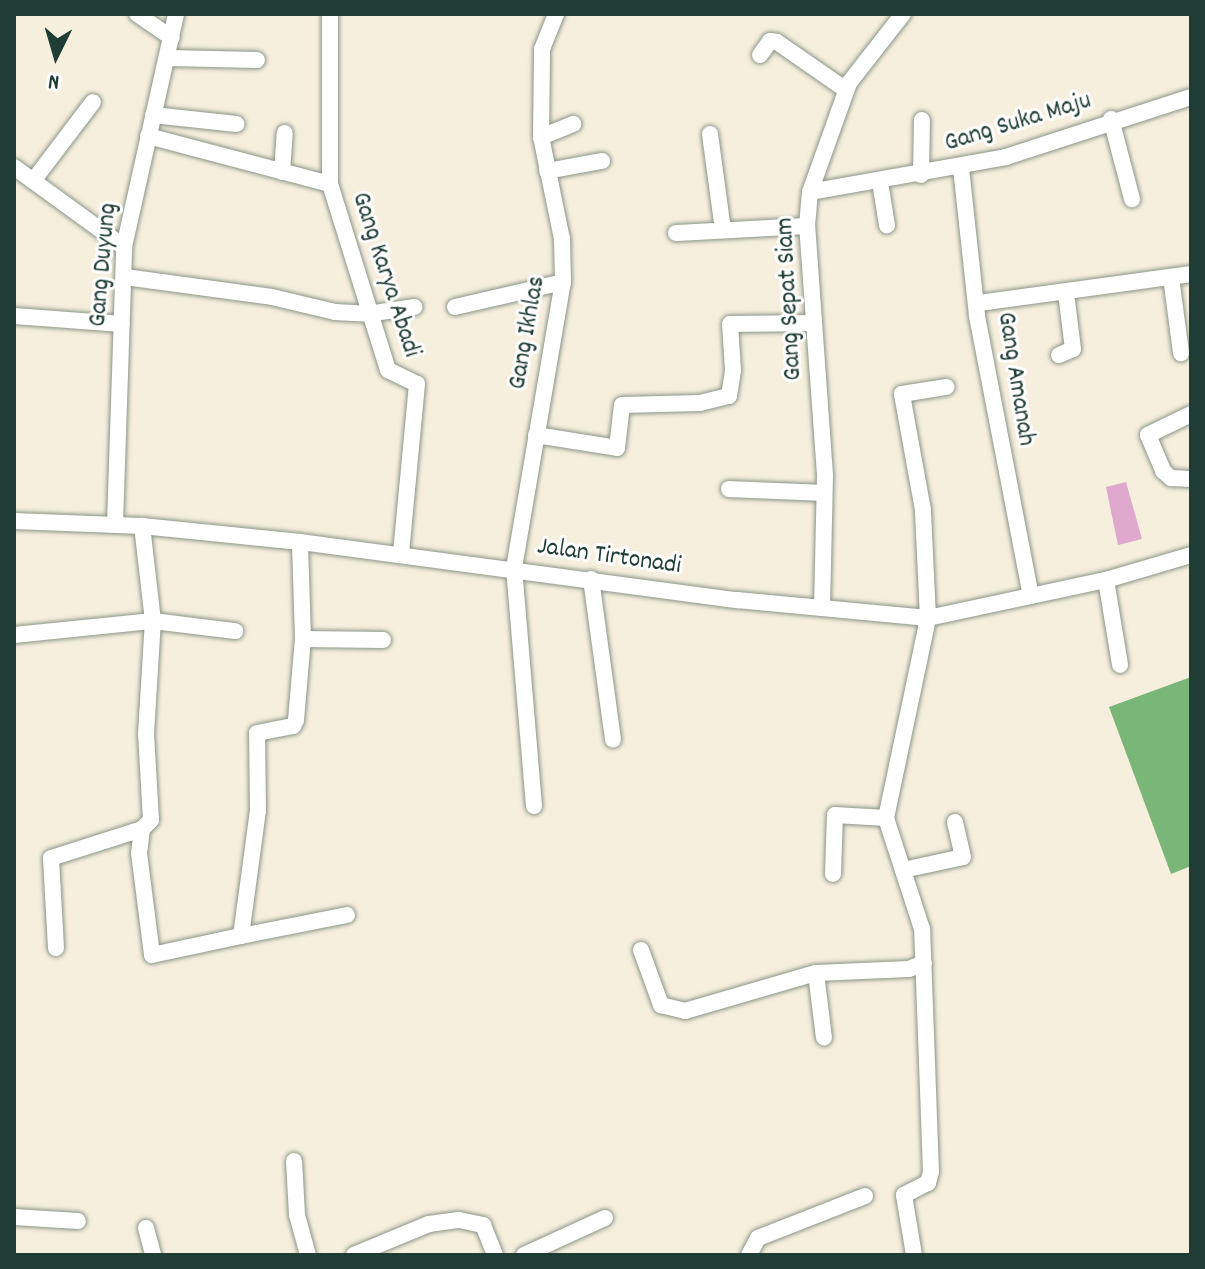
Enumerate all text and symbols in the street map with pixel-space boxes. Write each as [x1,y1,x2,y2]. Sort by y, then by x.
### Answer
north arrow [16,16,96,96]
text: N [47,64,61,96]
street label: Gang Suka Maju [941,86,1095,160]
street label: Gang Karya Abadi [344,188,426,362]
street label: Gang Duyung [83,202,125,328]
street label: Gang Sepat Siam [770,216,810,382]
street label: Gang Ikhlas [503,274,553,392]
street label: Gang Amanah [989,310,1041,448]
street label: Jalan Tirtonadi [535,531,683,583]

